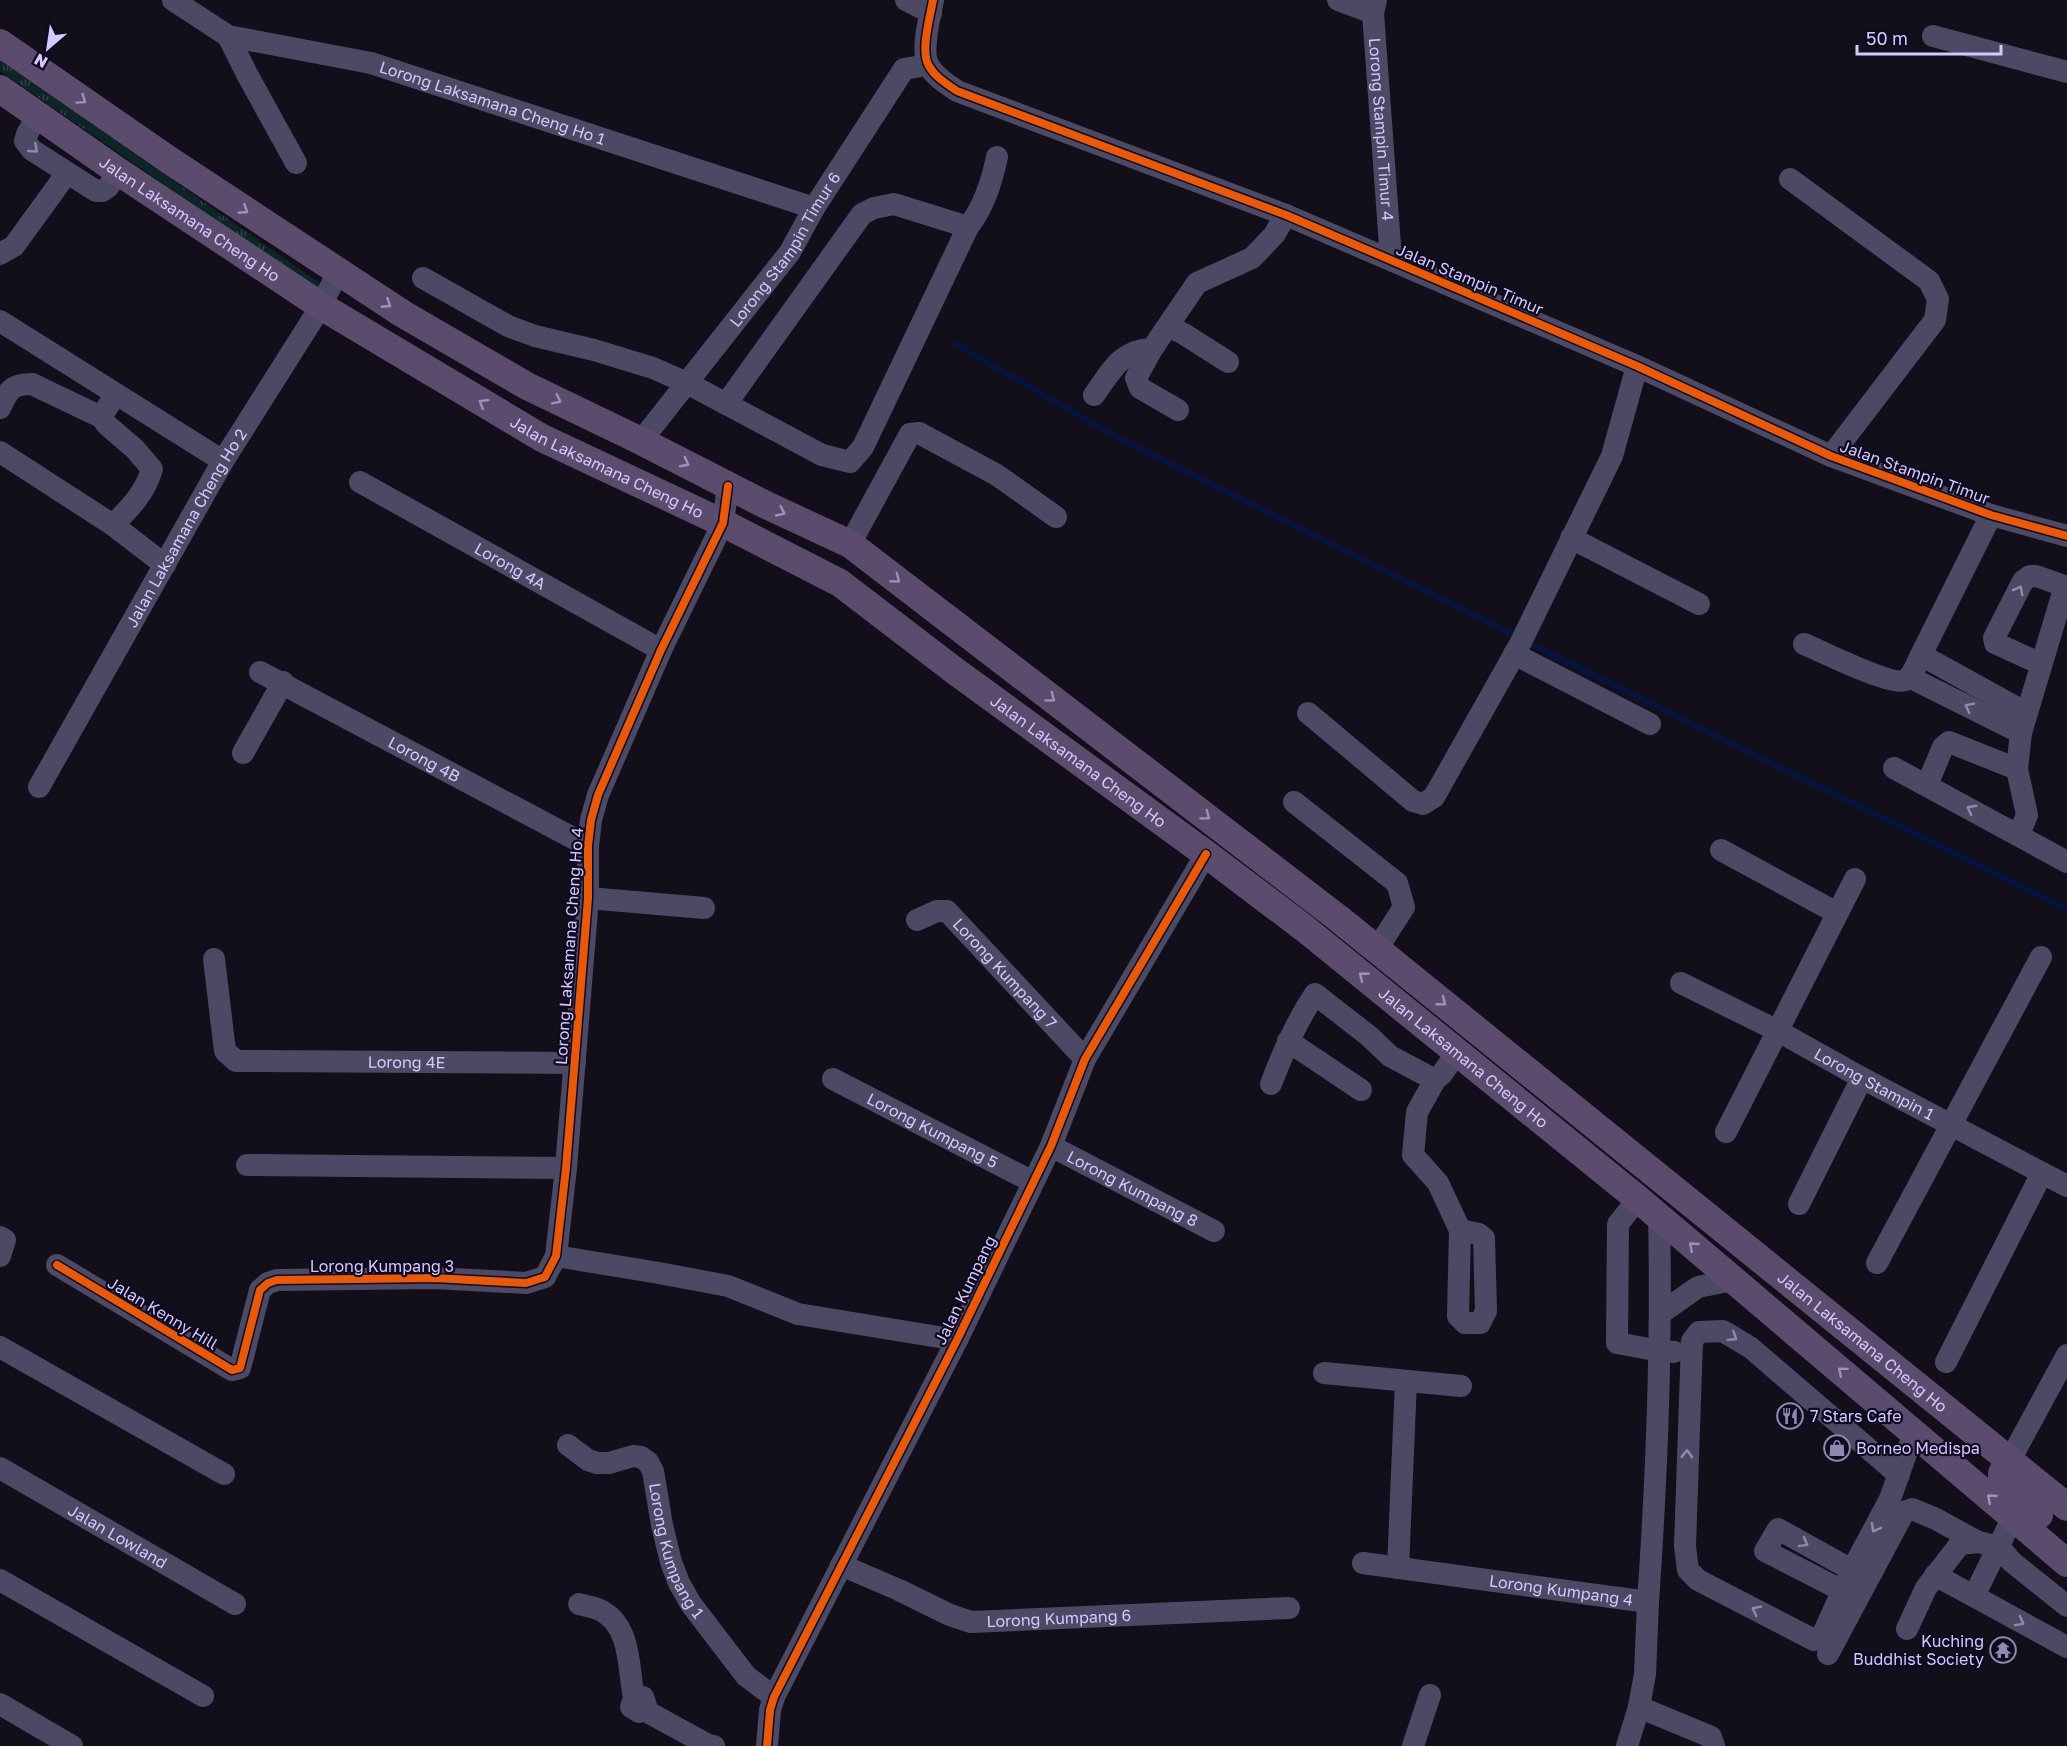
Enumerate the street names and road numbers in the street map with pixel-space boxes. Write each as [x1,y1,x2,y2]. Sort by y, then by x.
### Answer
street label: Lorong Stampin Timur 4 [1365,37,1398,222]
street label: Lorong Laksamana Cheng Ho 1 [377,56,608,149]
street label: Jalan Laksamana Cheng Ho [96,152,284,286]
street label: Lorong Stampin Timur 6 [725,168,845,331]
street label: Jalan Stampin Timur [1394,239,1546,319]
street label: Jalan Laksamana Cheng Ho [507,411,707,522]
street label: Jalan Laksamana Cheng Ho 2 [121,425,251,631]
street label: Jalan Stampin Timur [1837,436,1993,508]
street label: Lorong 4A [471,538,550,594]
street label: Jalan Laksamana Cheng Ho [987,690,1170,832]
street label: Lorong 4B [385,732,464,786]
street label: Lorong Laksamana Cheng Ho 4 [551,827,587,1065]
street label: Lorong Kumpang 7 [949,914,1061,1033]
street label: Jalan Laksamana Cheng Ho [1375,983,1552,1132]
street label: Lorong Stampin 1 [1811,1043,1938,1124]
street label: Lorong 4E [368,1052,445,1072]
street label: Lorong Kumpang 5 [864,1088,1001,1172]
street label: Lorong Kumpang 8 [1064,1146,1201,1231]
street label: Jalan Kumpang [930,1232,1000,1348]
street label: Lorong Kumpang 3 [310,1256,454,1276]
street label: Jalan Laksamana Cheng Ho [1774,1267,1952,1416]
street label: Jalan Kenny Hill [104,1272,222,1354]
street label: Lorong Kumpang 1 [645,1481,709,1623]
street label: Jalan Lowland [65,1500,171,1573]
street label: Lorong Kumpang 4 [1488,1570,1634,1610]
street label: Lorong Kumpang 6 [986,1605,1132,1631]

